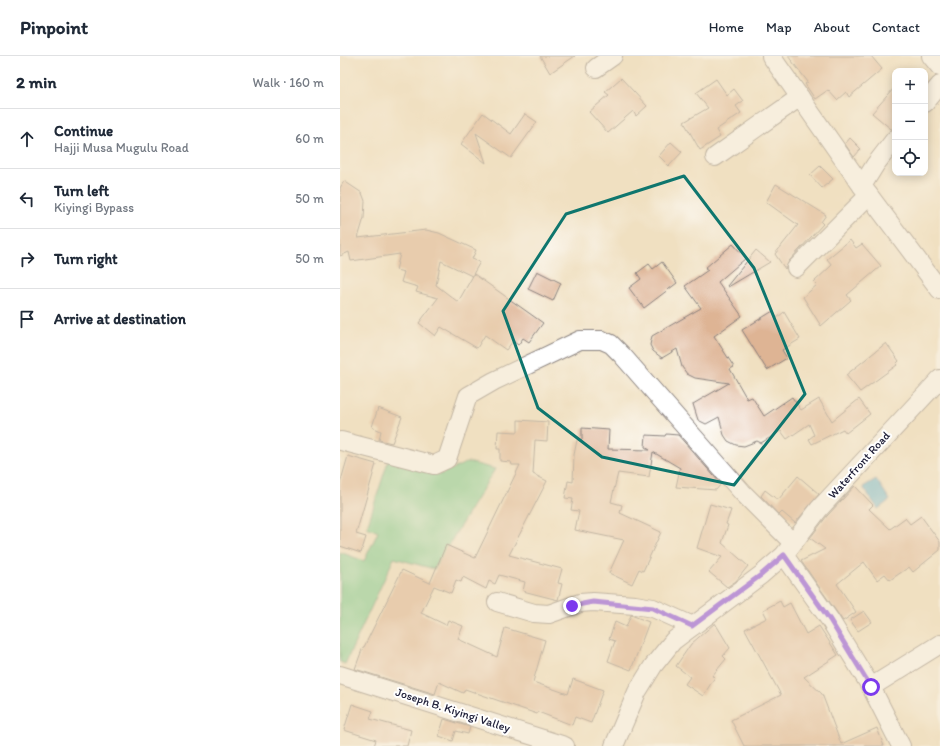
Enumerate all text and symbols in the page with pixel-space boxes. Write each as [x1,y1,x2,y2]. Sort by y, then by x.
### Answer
text: Pinpoint [20,16,88,39]
text: Home [709,19,744,36]
text: Map [766,19,792,36]
text: About [814,19,850,36]
text: Contact [872,19,920,36]
map controls [892,68,928,176]
button: + [892,68,928,104]
text: 2 min [16,72,56,92]
text: Walk · 160 m [253,75,324,90]
button: − [892,104,928,140]
text: Continue [54,122,113,140]
icon: ahead [16,128,38,150]
text: 60 m [295,131,324,146]
text: Hajji Musa Mugulu Road [54,140,189,155]
button: locate [892,140,928,176]
text: Turn left [54,182,109,200]
icon: left [16,188,38,210]
text: 50 m [295,191,324,206]
text: Kiyingi Bypass [54,200,134,215]
icon: right [16,248,38,270]
text: Turn right [54,250,118,268]
text: 50 m [295,251,324,266]
icon: arrive [16,308,38,330]
text: Arrive at destination [54,310,186,328]
street label: Waterfront Road [825,428,893,501]
route end [563,597,581,615]
route start [862,678,880,696]
street label: Joseph B. Kiyingi Valley [394,685,512,735]

